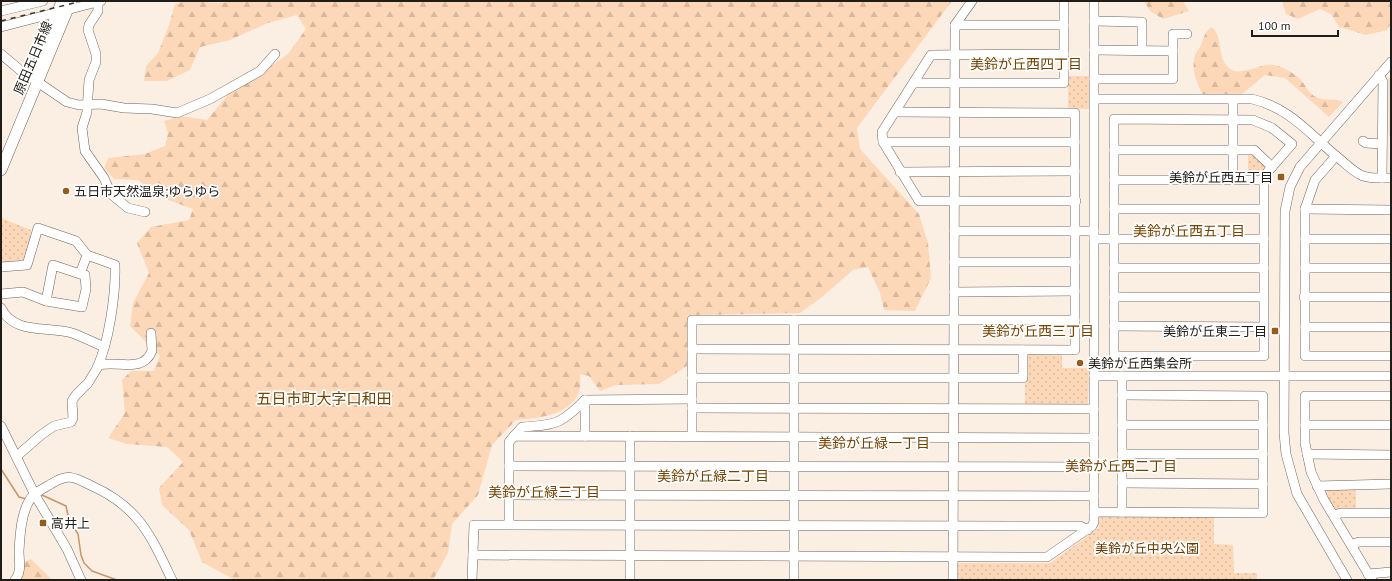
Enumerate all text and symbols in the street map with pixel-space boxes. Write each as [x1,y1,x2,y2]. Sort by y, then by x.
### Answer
scale bar [1252,12,1338,38]
text: 100 m [1258,18,1291,33]
street label: 原田五日市線 [10,19,56,97]
district label: 美鈴が丘西四丁目 [970,55,1082,73]
place label: 美鈴が丘西五丁目 [1169,169,1273,186]
marker: 美鈴が丘西五丁目 [1276,172,1286,182]
place label: 五日市天然温泉;ゆらゆら [74,183,220,200]
marker: 五日市天然温泉;ゆらゆら [61,186,71,196]
district label: 美鈴が丘西五丁目 [1133,222,1245,240]
district label: 美鈴が丘西三丁目 [982,322,1094,340]
place label: 美鈴が丘東三丁目 [1163,323,1267,340]
marker: 美鈴が丘東三丁目 [1270,326,1280,336]
place label: 美鈴が丘西集会所 [1088,355,1192,372]
marker: 美鈴が丘西集会所 [1075,358,1085,368]
district label: 五日市町大字口和田 [256,389,392,408]
district label: 美鈴が丘緑一丁目 [818,434,930,452]
district label: 美鈴が丘西二丁目 [1065,457,1177,475]
district label: 美鈴が丘緑二丁目 [657,467,769,485]
district label: 美鈴が丘緑三丁目 [488,483,600,501]
place label: 高井上 [51,515,90,532]
marker: 高井上 [38,518,48,528]
park label: 美鈴が丘中央公園 [1095,540,1199,557]

